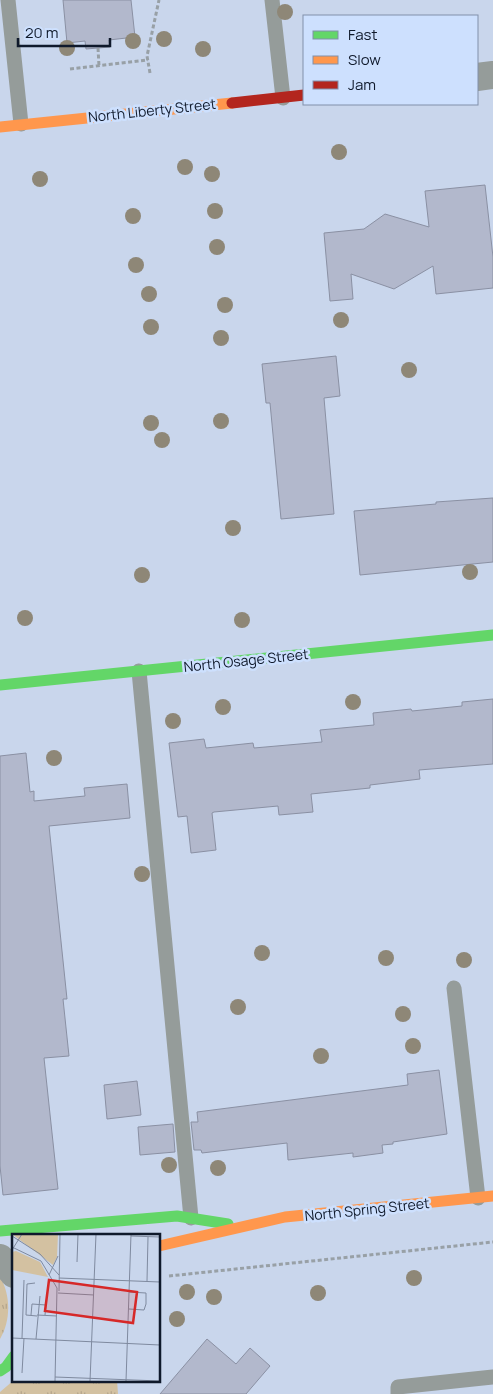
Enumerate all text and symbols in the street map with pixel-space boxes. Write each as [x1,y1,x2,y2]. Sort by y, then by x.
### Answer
scale bar [18,15,110,47]
legend [303,15,478,105]
text: 20 m [25,22,58,43]
text: Fast [348,24,377,45]
text: Slow [348,49,381,70]
text: Jam [348,74,376,95]
street label: North Liberty Street [87,94,217,126]
street label: North Osage Street [183,644,310,676]
street label: North Spring Street [304,1193,431,1225]
inset map [12,1234,160,1382]

